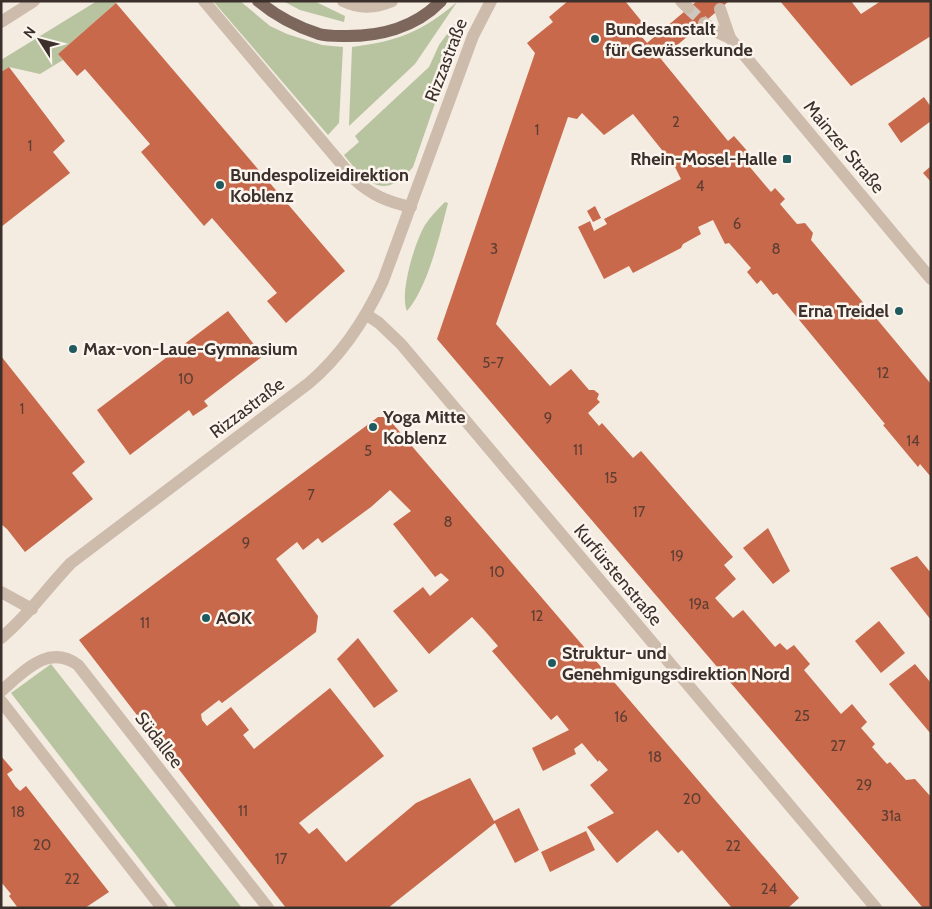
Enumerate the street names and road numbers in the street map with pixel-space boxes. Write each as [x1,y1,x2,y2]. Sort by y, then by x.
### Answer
street label: Rizzastraße [420,15,472,105]
street label: Mainzer Straße [799,96,889,198]
street label: Rizzastraße [205,373,289,443]
street label: Kurfürstenstraße [569,520,667,630]
street label: Südallee [130,707,188,773]

